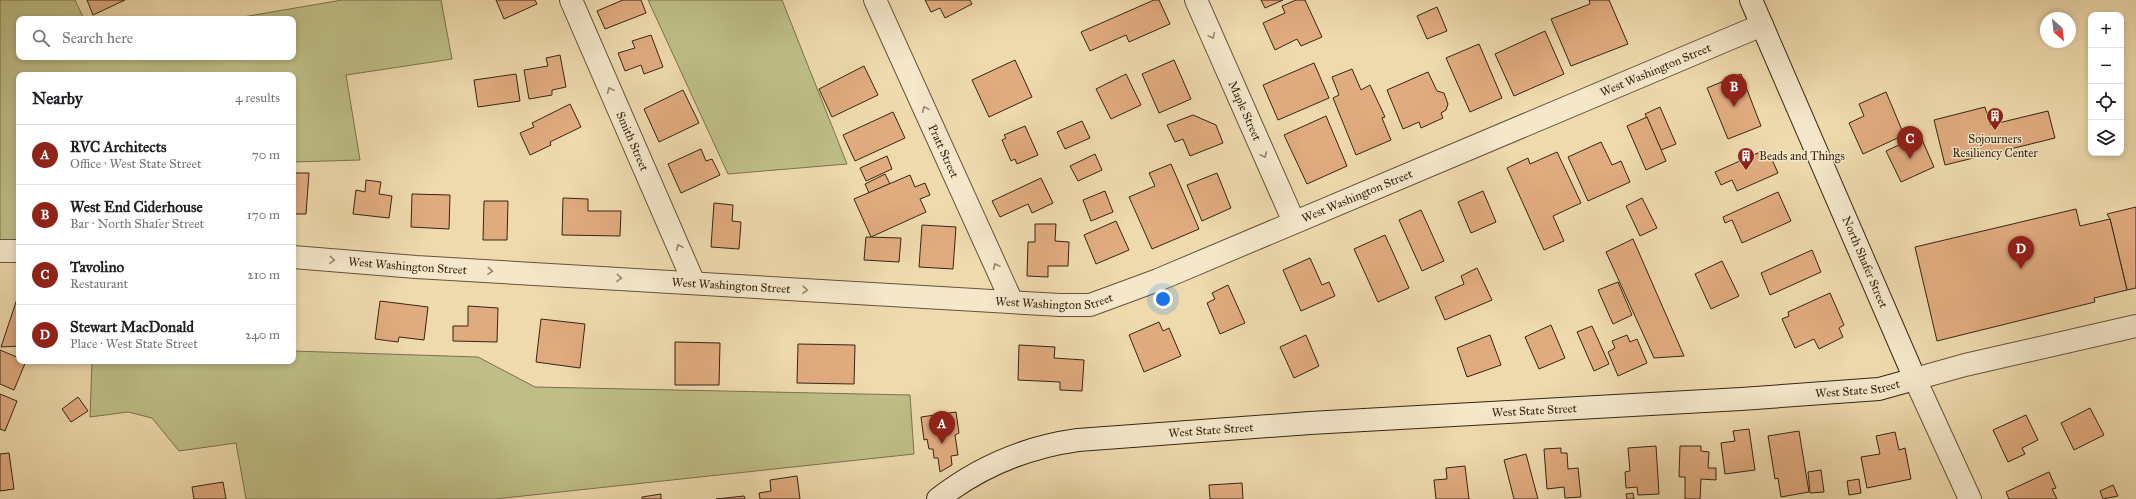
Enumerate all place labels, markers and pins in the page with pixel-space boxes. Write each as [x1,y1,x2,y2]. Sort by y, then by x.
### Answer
pin: B [1721,74,1747,107]
building icon: Sojourners Resiliency Center [1985,106,2005,131]
pin: C [1897,126,1923,159]
place label: Sojourners Resiliency Center [1952,132,2038,160]
building icon: Beads and Things [1736,146,1756,171]
place label: Beads and Things [1759,149,1845,164]
pin: D [2008,236,2034,269]
pin: A [929,411,955,444]

